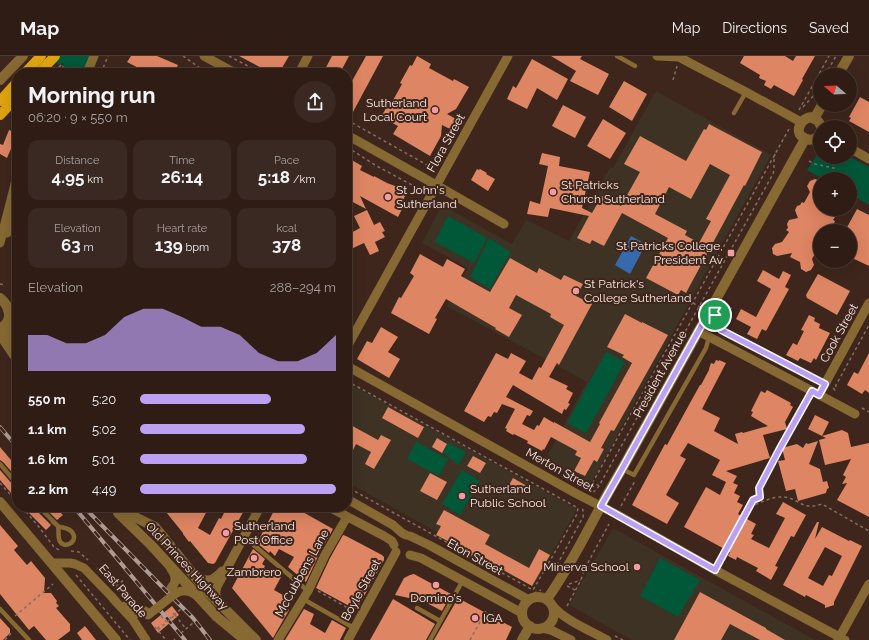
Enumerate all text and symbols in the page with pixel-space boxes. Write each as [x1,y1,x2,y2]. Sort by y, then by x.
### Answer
text: Map [20,17,59,39]
text: Map [672,20,700,36]
text: Directions [722,20,787,36]
text: Saved [809,20,849,36]
north arrow [813,68,857,112]
map controls [813,68,857,268]
button: share [294,81,336,123]
text: Morning run [28,82,156,108]
place label: Sutherland Local Court [363,96,427,124]
marker: Sutherland Local Court [430,105,440,115]
text: 06:20 · 9 × 550 m [28,110,128,125]
street label: Flora Street [424,111,468,175]
button: locate [813,120,857,164]
text: Distance [55,154,99,167]
text: Time [169,154,195,167]
text: Pace [274,154,299,167]
text: 4.95 [51,167,84,187]
text: 26:14 [161,167,203,187]
text: 5:18 [258,167,290,187]
button: + [813,172,857,216]
text: km [84,173,103,186]
text: /km [290,173,316,186]
place label: St Patricks Church Sutherland [561,178,665,206]
place label: St John's Sutherland [396,183,457,211]
marker: St Patricks Church Sutherland [548,187,558,197]
marker: St John's Sutherland [383,192,393,202]
text: Elevation [54,222,101,235]
text: Heart rate [157,222,207,235]
text: kcal [276,222,297,235]
button: − [813,224,857,268]
text: 63 [61,235,81,255]
text: 139 [155,235,183,255]
text: 378 [272,235,301,255]
place label: St Patricks College, President Av [616,239,724,267]
text: m [81,241,94,254]
text: bpm [183,241,209,254]
marker: St Patricks College, President Av [726,248,736,258]
place label: St Patrick's College Sutherland [584,277,691,305]
text: Elevation [28,280,83,295]
text: 288–294 m [270,280,336,295]
marker: St Patrick's College Sutherland [571,286,581,296]
pin [698,298,732,332]
street label: Cook Street [817,301,861,365]
icon: arrive [704,304,726,326]
street label: President Avenue [630,328,690,420]
text: 550 m [28,392,66,407]
text: 5:20 [92,392,116,407]
text: 1.1 km [28,422,66,437]
text: 5:02 [92,422,116,437]
street label: Merton Street [523,445,597,495]
text: 1.6 km [28,452,68,467]
text: 5:01 [92,452,115,467]
text: 2.2 km [28,482,68,497]
text: 4:49 [92,482,116,497]
place label: Sutherland Public School [470,482,547,510]
marker: Sutherland Public School [457,491,467,501]
street label: Old Princes Highway [143,519,232,613]
place label: Sutherland Post Office [234,519,295,547]
street label: McCubbens Lane [272,527,332,619]
marker: Sutherland Post Office [221,528,231,538]
street label: Eton Street [445,536,505,578]
marker: Zambrero [249,553,259,563]
street label: Boyle Street [338,557,384,623]
place label: Minerva School [543,560,630,574]
street label: East Parade [96,562,150,620]
marker: Minerva School [632,562,642,572]
place label: Zambrero [227,565,281,579]
marker: Domino's [431,580,441,590]
place label: Domino's [410,591,462,605]
place label: IGA [483,611,503,625]
marker: IGA [470,613,480,623]

